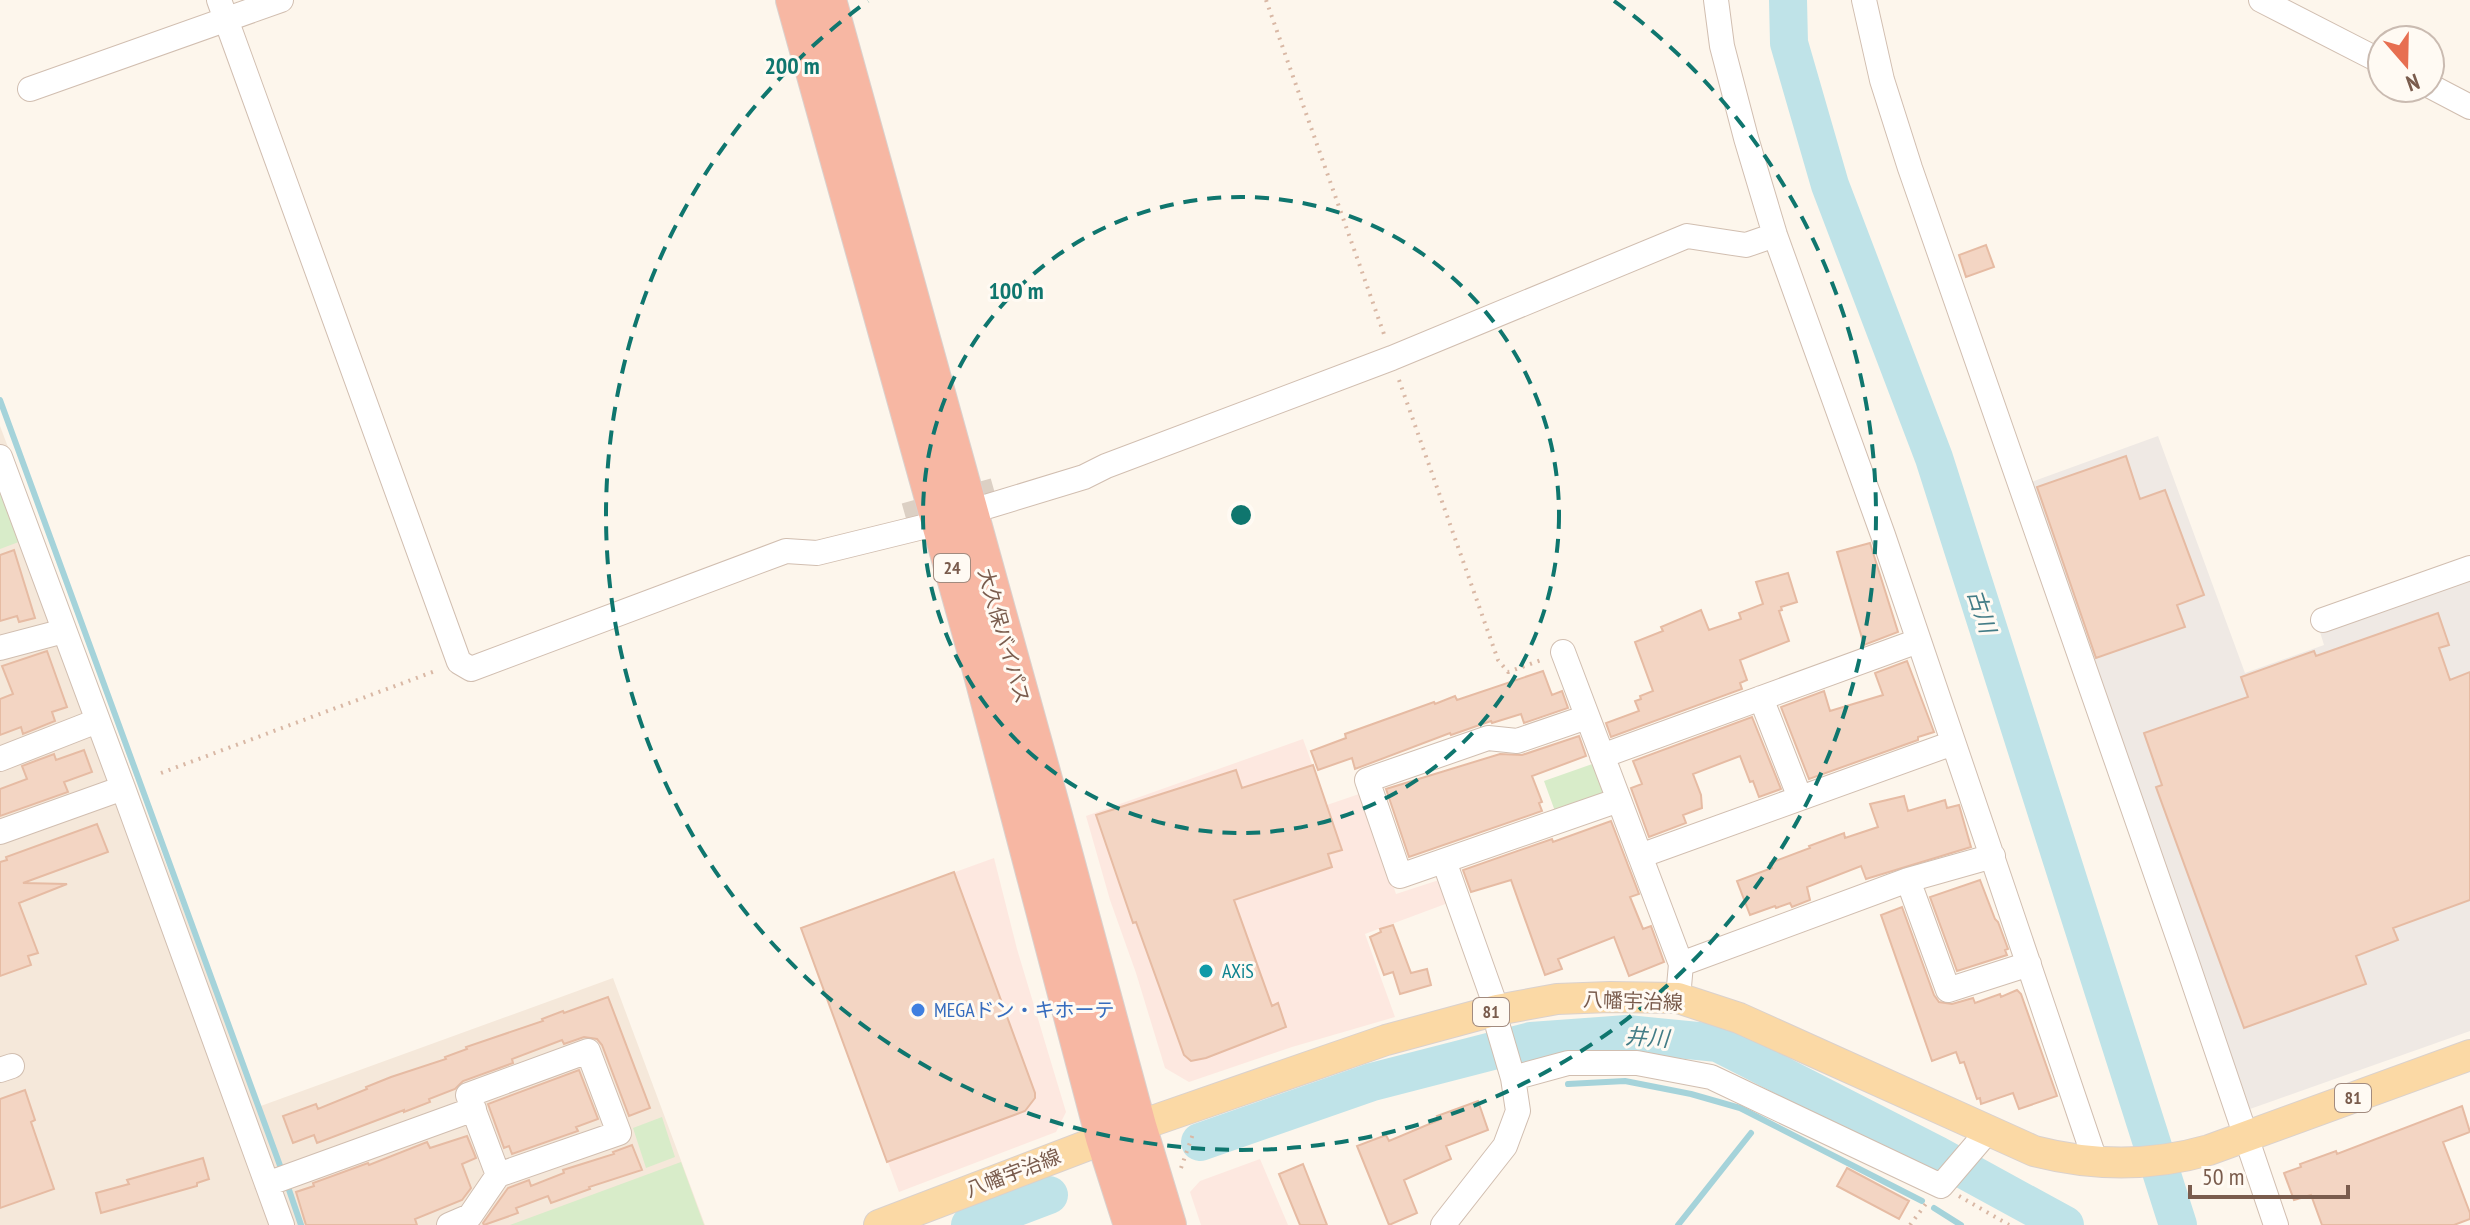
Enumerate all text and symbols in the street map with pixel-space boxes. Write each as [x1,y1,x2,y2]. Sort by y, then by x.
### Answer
north arrow [2366,24,2446,104]
text: 200 m [764,50,820,81]
text: N [2402,68,2423,98]
text: 100 m [988,275,1044,306]
centre of rings [1227,501,1255,529]
road number: 24 [934,554,970,582]
street label: 大久保バイパス [972,565,1036,707]
water label: 古川 [1962,586,2003,638]
place label: AXiS [1222,958,1254,984]
marker: AXiS [1197,962,1215,980]
street label: 八幡宇治線 [1583,986,1683,1016]
place label: MEGAドン・キホーテ [934,997,1115,1023]
road number: 81 [1473,998,1509,1026]
marker: MEGAドン・キホーテ [909,1001,927,1019]
water label: 井川 [1624,1021,1672,1053]
road number: 81 [2335,1084,2371,1112]
street label: 八幡宇治線 [962,1143,1064,1203]
scale bar [2190,1149,2348,1199]
text: 50 m [2202,1161,2244,1192]

